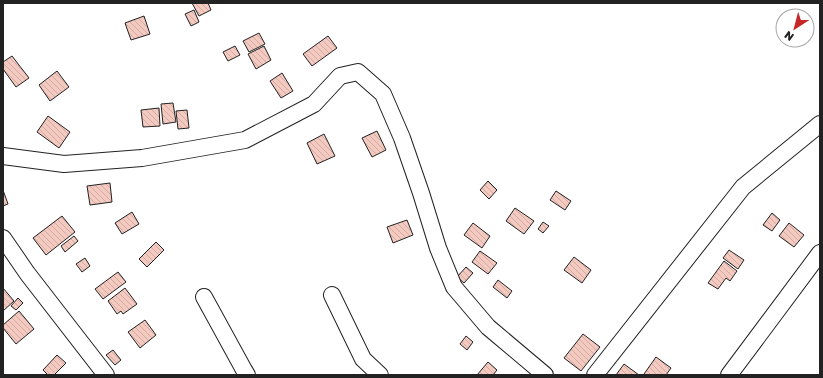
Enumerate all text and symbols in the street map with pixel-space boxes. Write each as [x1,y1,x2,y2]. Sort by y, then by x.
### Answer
north arrow [775,8,815,48]
text: N [782,29,796,44]

